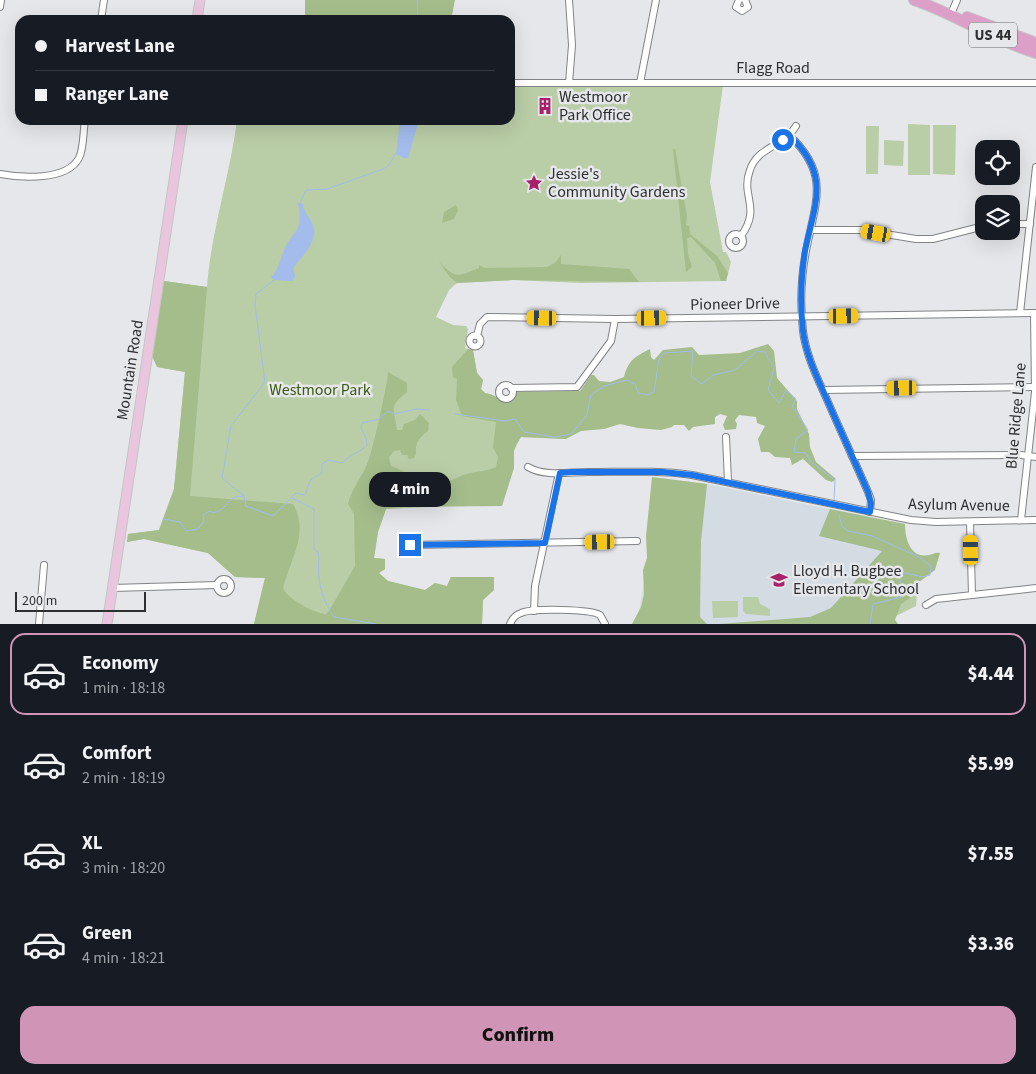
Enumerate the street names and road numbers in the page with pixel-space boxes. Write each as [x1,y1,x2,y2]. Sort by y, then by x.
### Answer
road number: US 44 [969,22,1017,48]
street label: Flagg Road [736,57,810,79]
street label: Pioneer Drive [690,292,780,316]
street label: Mountain Road [111,318,149,422]
street label: Blue Ridge Lane [1000,362,1032,470]
street label: Asylum Avenue [908,493,1010,517]

